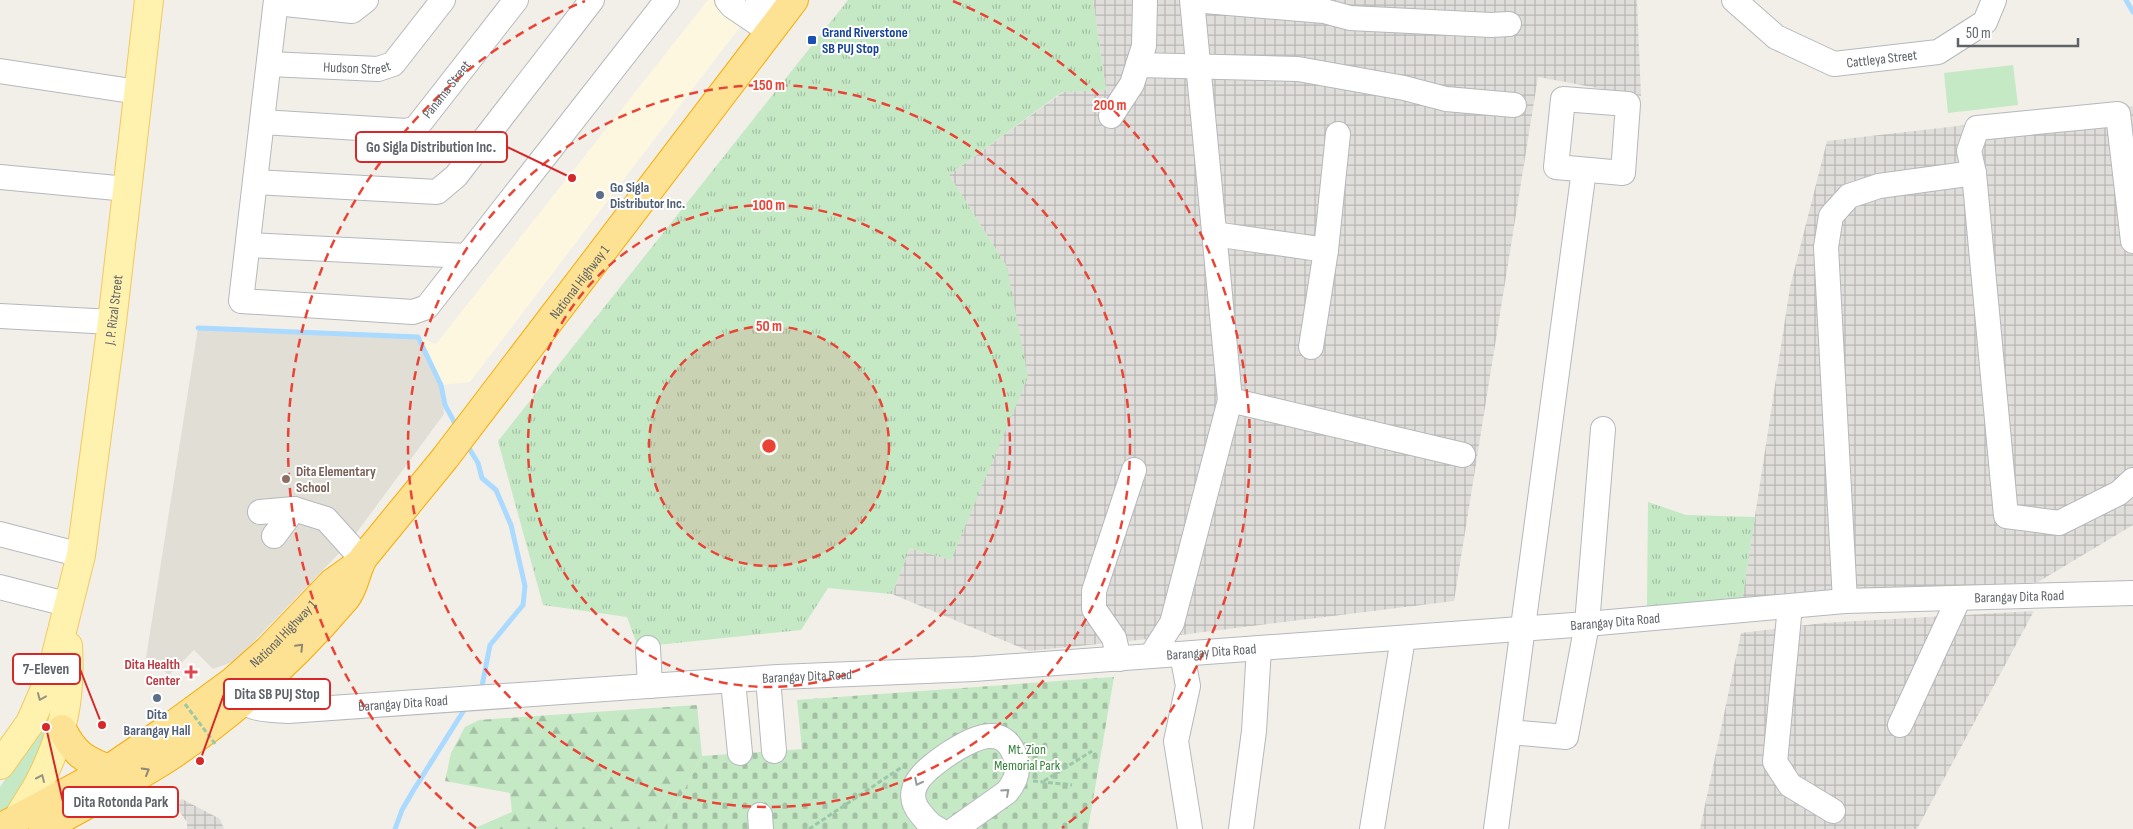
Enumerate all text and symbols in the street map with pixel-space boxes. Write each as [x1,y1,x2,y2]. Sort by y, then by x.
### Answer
scale bar [1958,15,2078,47]
place label: Grand Riverstone SB PUJ Stop [822,24,908,57]
text: 50 m [1966,24,1991,43]
marker: Grand Riverstone SB PUJ Stop [806,34,818,46]
street label: Cattleya Street [1845,46,1918,71]
street label: Hudson Street [323,57,393,78]
street label: Panama Street [418,57,474,122]
text: 150 m [753,76,785,95]
text: 200 m [1093,96,1127,115]
callout: Go Sigla Distribution Inc. [356,132,507,162]
text: Go Sigla Distribution Inc. [366,138,496,157]
place label: Go Sigla Distributor Inc. [610,179,685,212]
marker: Go Sigla Distributor Inc. [594,189,606,201]
text: 100 m [753,196,785,215]
street label: National Highway 1 [546,242,613,322]
street label: J. P. Rizal Street [100,274,126,347]
text: 50 m [756,317,782,336]
centre of rings [760,437,778,455]
place label: Dita Elementary School [296,463,376,496]
marker: Dita Elementary School [280,473,292,485]
street label: Barangay Dita Road [1974,586,2065,606]
street label: National Highway 1 [246,596,320,671]
street label: Barangay Dita Road [1570,609,1661,634]
street label: Barangay Dita Road [1166,640,1257,663]
one-way arrow [294,644,303,653]
callout: 7-Eleven [13,654,80,684]
place label: Dita Health Center [125,656,181,689]
text: 7-Eleven [23,660,69,679]
marker: Dita Health Center [184,665,198,679]
street label: Barangay Dita Road [762,665,852,687]
callout: Dita SB PUJ Stop [224,679,330,709]
text: Dita SB PUJ Stop [234,685,320,704]
street label: Barangay Dita Road [358,691,449,715]
one-way arrow [37,692,48,701]
marker: Dita Barangay Hall [151,692,163,704]
place label: Dita Barangay Hall [124,706,191,739]
park label: Mt. Zion Memorial Park [994,741,1061,774]
one-way arrow [141,767,150,777]
one-way arrow [35,774,45,783]
one-way arrow [914,777,924,786]
callout: Dita Rotonda Park [63,787,178,817]
one-way arrow [1000,788,1009,797]
text: Dita Rotonda Park [74,793,169,812]

